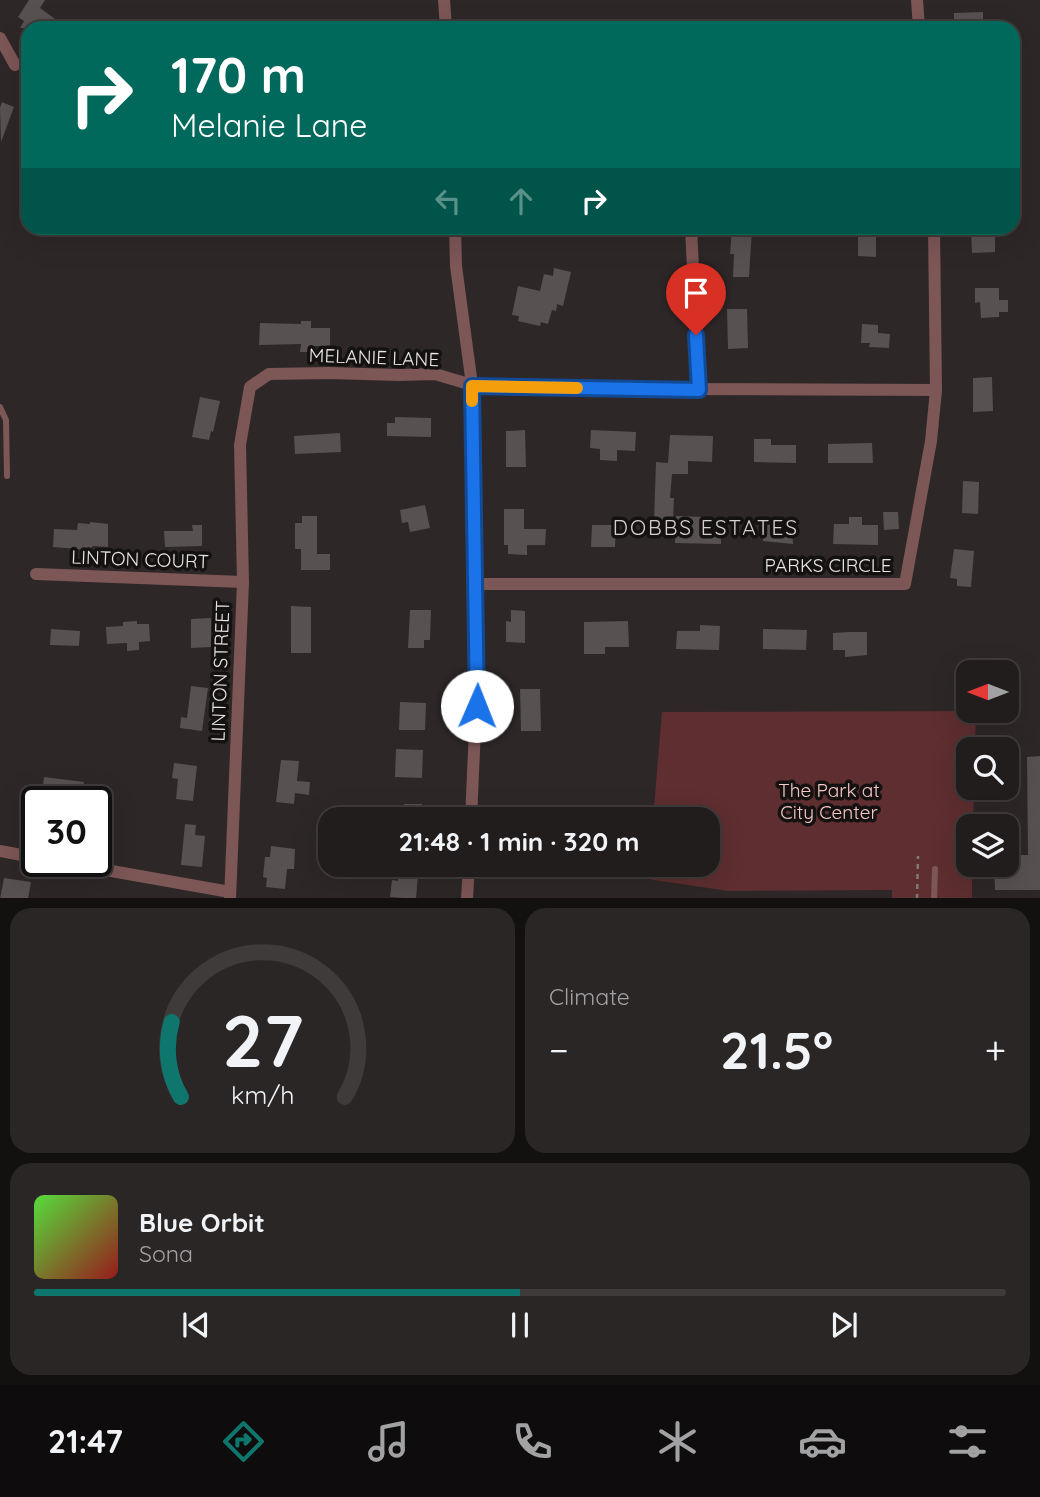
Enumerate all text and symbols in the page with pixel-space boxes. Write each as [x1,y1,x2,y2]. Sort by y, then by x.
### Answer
text: 170 m [171,44,306,105]
icon: right [56,49,147,140]
text: Melanie Lane [171,105,367,145]
icon: left [429,182,467,220]
icon: ahead [502,182,540,220]
icon: right [575,182,613,220]
pin [666,263,726,335]
icon: arrive [677,274,715,312]
street label: MELANIE LANE [308,343,440,371]
district label: DOBBS ESTATES [613,514,799,540]
street label: LINTON COURT [71,545,209,573]
street label: PARKS CIRCLE [764,553,892,577]
street label: LINTON STREET [206,600,234,742]
north arrow [956,660,1018,723]
map controls [956,660,1019,877]
position arrow [440,669,514,743]
button: search [956,737,1019,800]
park label: The Park at City Center [778,778,880,824]
speed limit sign: 30 [21,786,112,877]
button: layers [956,814,1019,877]
text: 21:48 · 1 min · 320 m [398,825,640,858]
text: Climate [549,982,630,1011]
text: 27 [222,994,303,1085]
text: 21.5° [720,1017,833,1082]
text: − [549,1026,569,1074]
text: + [985,1026,1006,1074]
text: km/h [231,1078,294,1109]
text: Blue Orbit [139,1206,265,1239]
text: Sona [139,1239,193,1268]
icon: previous [177,1306,215,1344]
icon: pause [501,1306,539,1344]
icon: next [825,1306,863,1344]
icon: directions [219,1417,268,1466]
icon: music [364,1417,413,1466]
icon: phone [508,1417,557,1466]
icon: climate [653,1417,702,1466]
icon: car [798,1417,847,1466]
icon: filters [943,1417,992,1466]
text: 21:47 [48,1421,123,1461]

